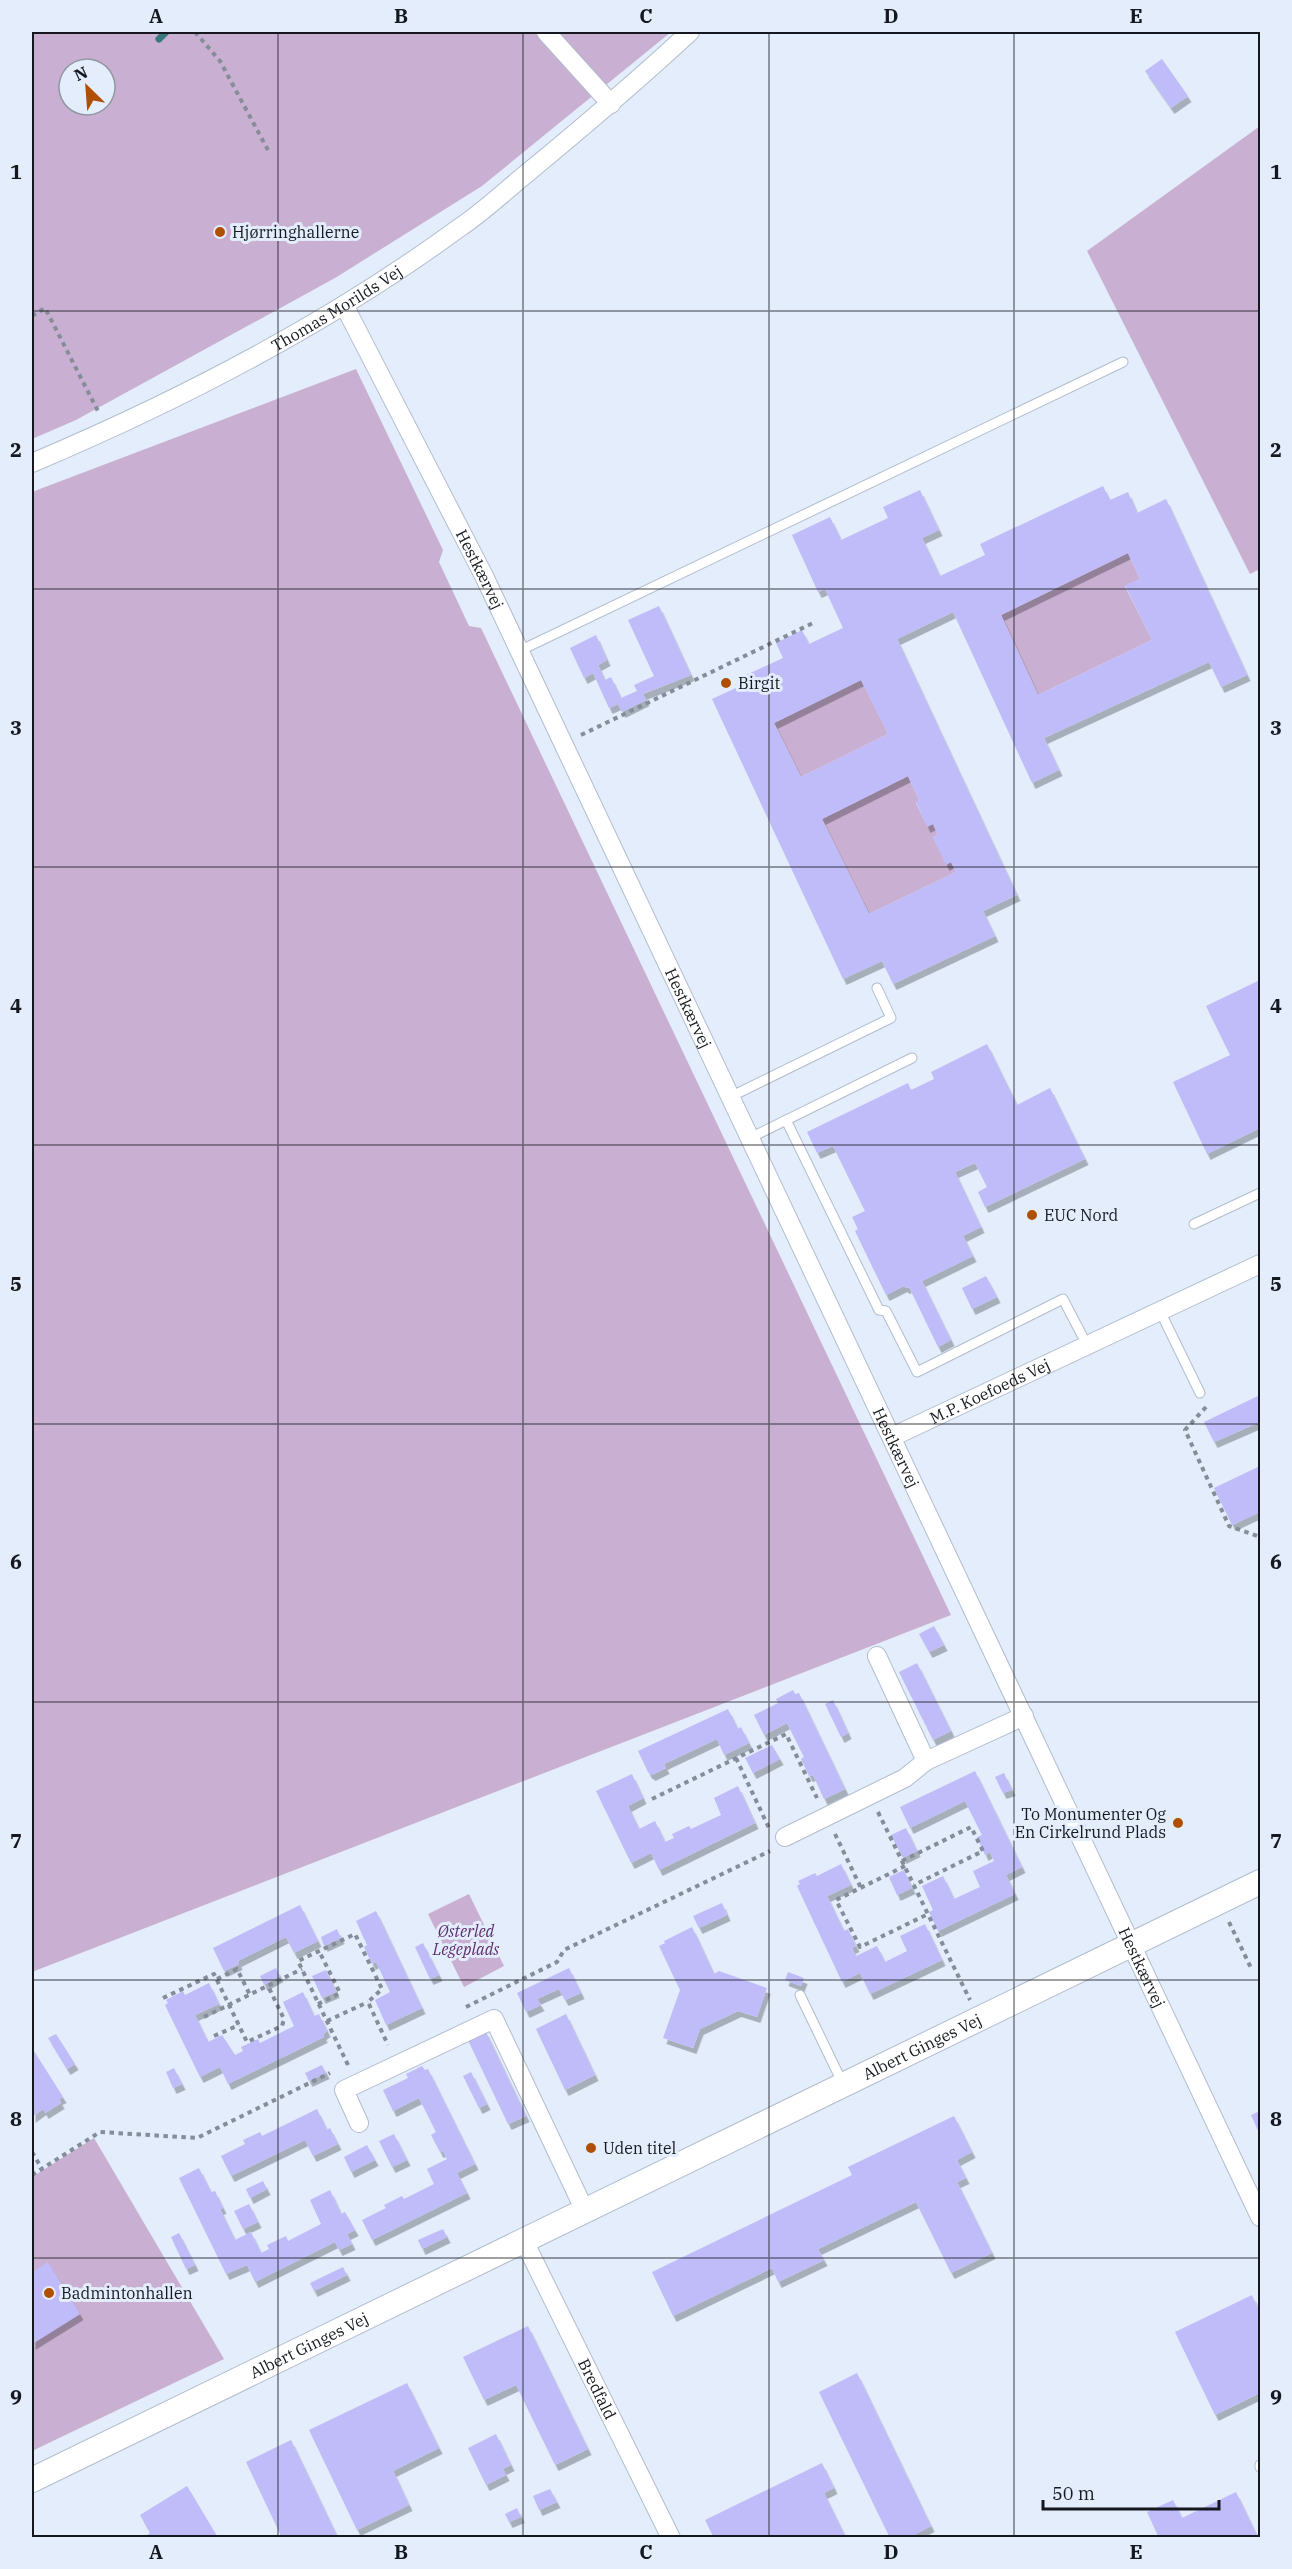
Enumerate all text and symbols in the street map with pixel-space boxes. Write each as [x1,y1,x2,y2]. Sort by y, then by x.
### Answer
text: A [149,2,163,29]
text: B [394,2,408,29]
text: C [639,2,653,29]
text: D [883,2,899,29]
text: E [1129,2,1143,29]
north arrow [57,57,117,117]
text: N [71,62,91,85]
text: 1 [10,158,22,185]
text: 1 [1270,158,1282,185]
place label: Hjørringhallerne [232,222,359,242]
marker: Hjørringhallerne [213,225,227,239]
street label: Thomas Morilds Vej [268,261,406,355]
text: 2 [10,436,22,463]
text: 2 [1270,436,1282,463]
street label: Hestkærvej [452,526,508,612]
place label: Birgit [738,673,781,693]
marker: Birgit [719,676,733,690]
text: 3 [10,714,22,741]
text: 3 [1270,714,1282,741]
street label: Hestkærvej [661,965,716,1051]
text: 4 [10,992,22,1019]
text: 4 [1270,992,1282,1019]
place label: EUC Nord [1044,1205,1119,1225]
marker: EUC Nord [1025,1208,1039,1222]
text: 5 [10,1270,22,1297]
text: 5 [1270,1270,1282,1297]
street label: M.P. Koefoeds Vej [926,1354,1053,1428]
street label: Hestkærvej [869,1404,924,1491]
text: 6 [10,1548,22,1575]
text: 6 [1270,1548,1282,1575]
place label: To Monumenter Og En Cirkelrund Plads [1015,1804,1166,1842]
marker: To Monumenter Og En Cirkelrund Plads [1171,1816,1185,1830]
text: 7 [10,1827,22,1854]
text: 7 [1270,1827,1282,1854]
park label: Østerled Legeplads [432,1921,499,1959]
street label: Hestkærvej [1114,1924,1169,2011]
street label: Albert Ginges Vej [860,2009,985,2084]
text: 8 [10,2105,22,2132]
text: 8 [1270,2105,1282,2132]
place label: Uden titel [603,2138,677,2158]
marker: Uden titel [584,2141,598,2155]
place label: Badmintonhallen [61,2283,193,2303]
marker: Badmintonhallen [42,2286,56,2300]
street label: Albert Ginges Vej [246,2308,371,2382]
street label: Bredfald [574,2355,621,2423]
text: 9 [10,2383,22,2410]
text: 9 [1270,2383,1282,2410]
scale bar [1043,2473,1218,2511]
text: 50 m [1052,2482,1095,2505]
text: A [149,2538,163,2565]
text: B [394,2538,408,2565]
text: C [639,2538,653,2565]
text: D [883,2538,899,2565]
text: E [1129,2538,1143,2565]

